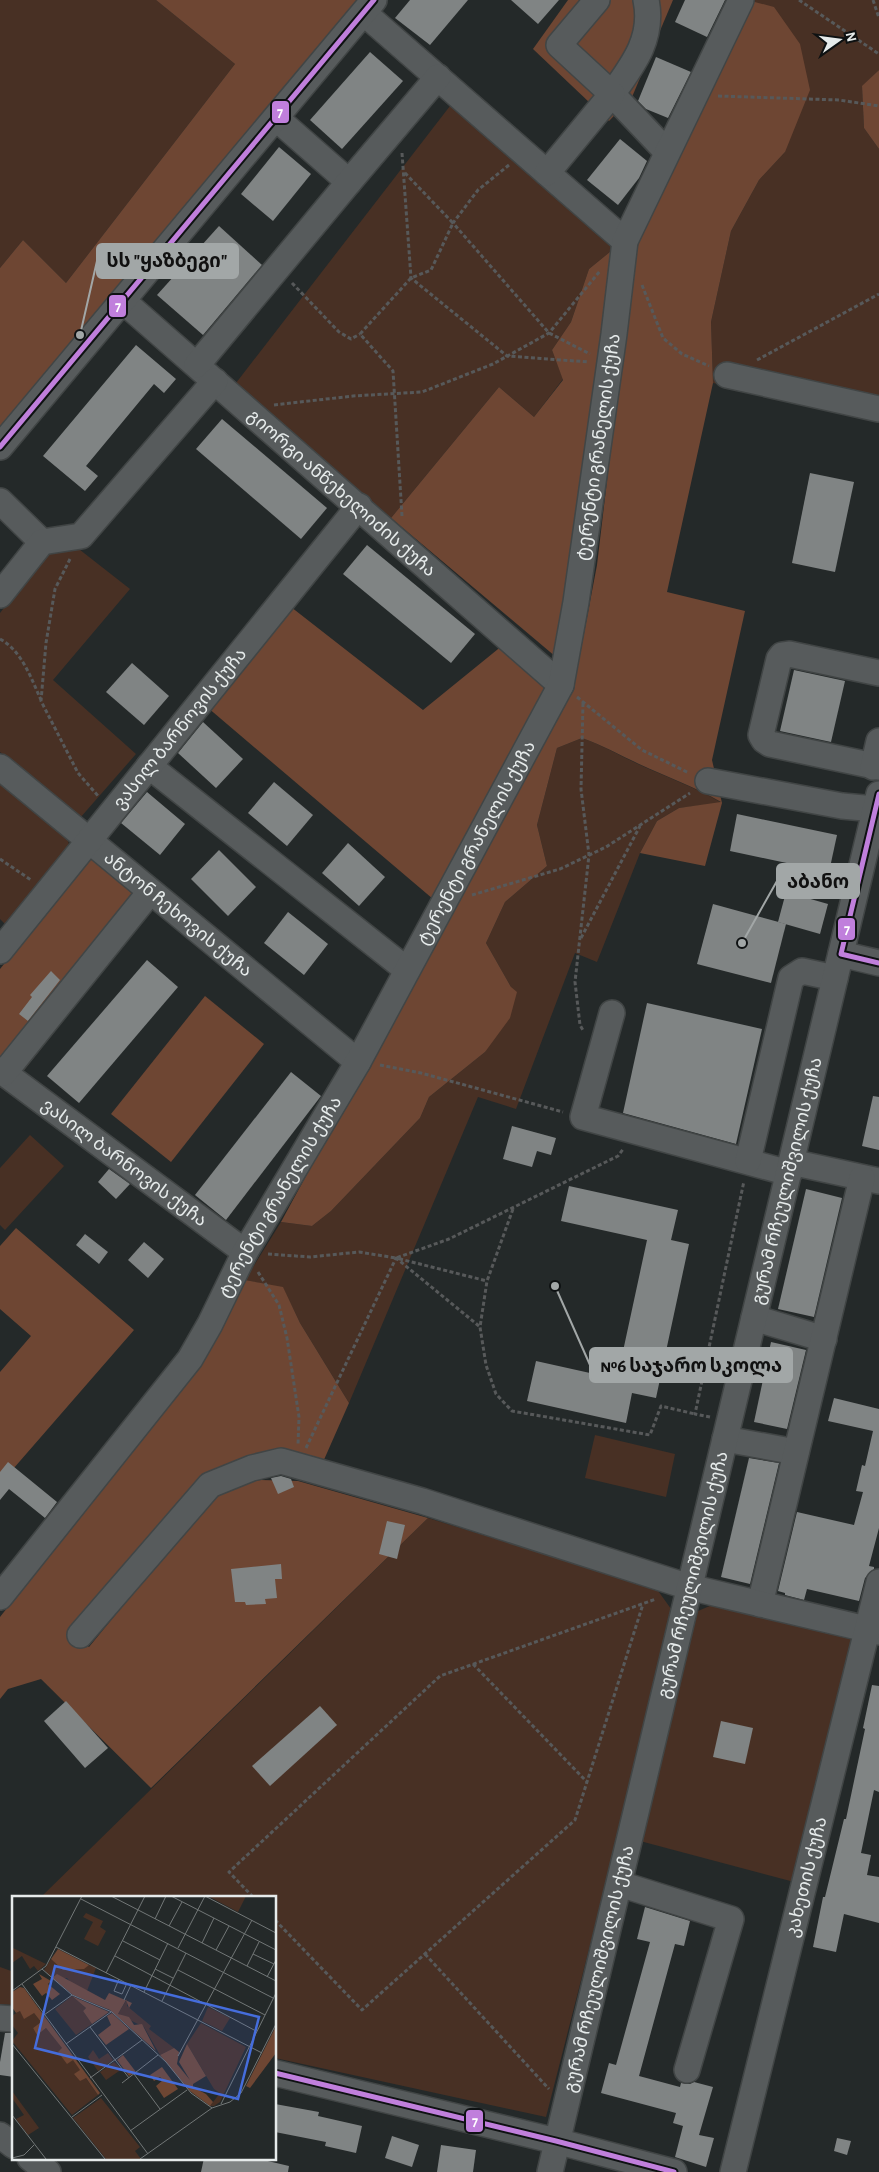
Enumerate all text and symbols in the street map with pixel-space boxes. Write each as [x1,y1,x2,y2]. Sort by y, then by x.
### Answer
north arrow [814,15,864,65]
text: N [843,31,859,44]
line badge: 7 [271,100,290,124]
text: 7 [277,106,283,120]
callout: სს "ყაზბეგი" [97,244,238,278]
text: სს "ყაზბეგი" [107,252,227,272]
line badge: 7 [108,294,127,318]
text: 7 [115,300,121,314]
street label: ტერენტი გრანელის ქუჩა [574,333,624,562]
street label: გიორგი ანწეხელიძის ქუჩა [243,407,439,581]
street label: ვასილ ბარნოვის ქუჩა [110,645,250,813]
street label: ტერენტი გრანელის ქუჩა [415,738,539,949]
street label: ანტონ ჩეხოვის ქუჩა [100,849,255,981]
callout: აბანო [777,864,859,898]
text: აბანო [787,873,849,892]
line badge: 7 [837,917,856,941]
text: 7 [844,923,850,937]
street label: გურამ რჩეულიშვილის ქუჩა [749,1056,826,1307]
street label: ტერენტი გრანელის ქუჩა [216,1094,345,1301]
street label: ვასილ ბარნოვის ქუჩა [37,1096,210,1230]
callout: №6 საჯარო სკოლა [590,1348,792,1382]
text: №6 საჯარო სკოლა [600,1356,782,1377]
street label: გურამ რჩეულიშვილის ქუჩა [655,1450,732,1701]
street label: კახეთის ქუჩა [783,1815,831,1940]
street label: გურამ რჩეულიშვილის ქუჩა [561,1844,638,2095]
inset map [12,1896,276,2160]
line badge: 7 [465,2109,484,2133]
text: 7 [472,2115,478,2129]

